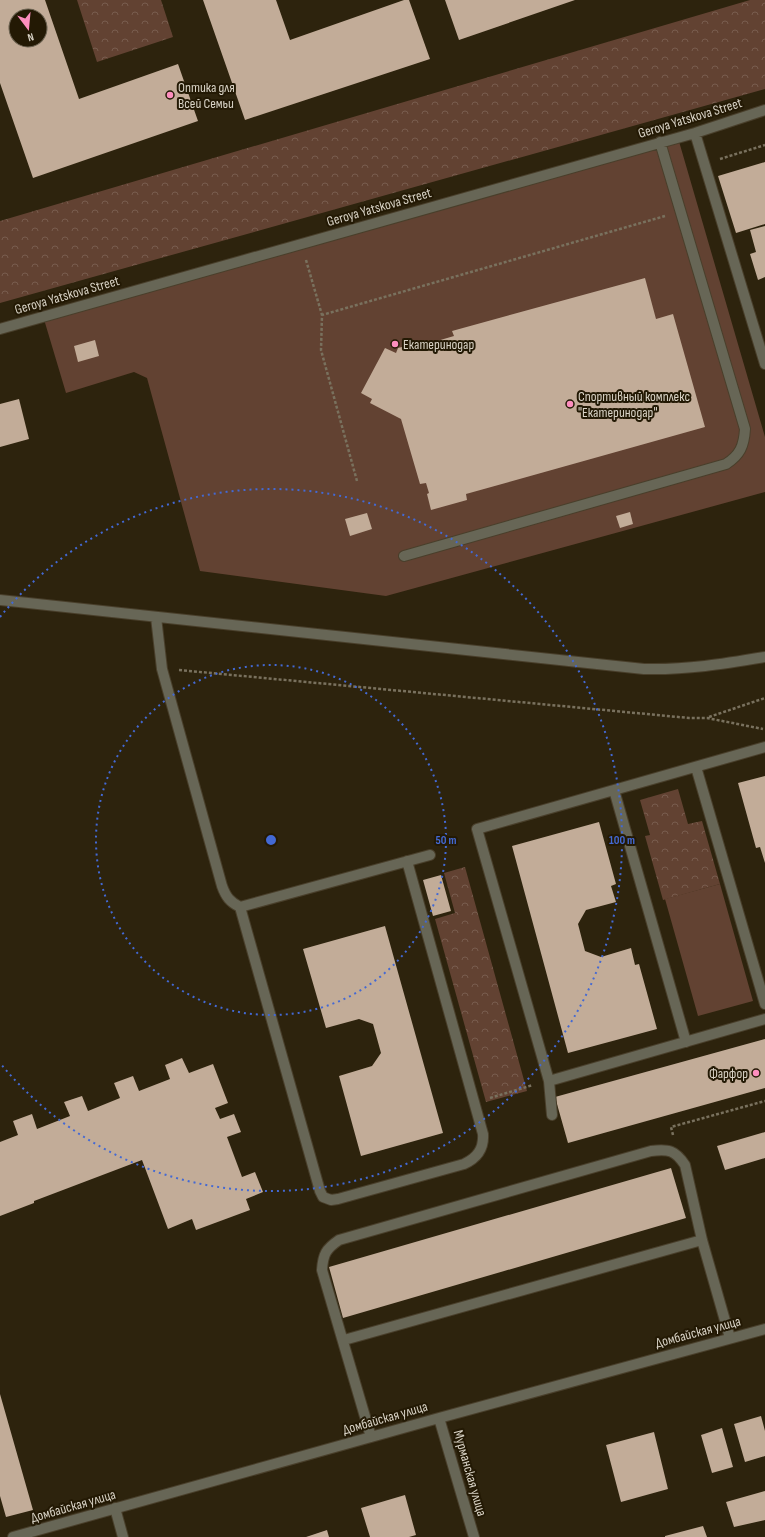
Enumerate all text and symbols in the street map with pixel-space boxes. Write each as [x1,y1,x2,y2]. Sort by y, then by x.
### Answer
north arrow [8,8,48,48]
text: N [26,30,35,44]
place label: Оптика для Всей Семьи [178,79,235,112]
marker: Оптика для Всей Семьи [165,90,175,100]
street label: Geroya Yatskova Street [636,94,744,142]
street label: Geroya Yatskova Street [325,184,433,230]
street label: Geroya Yatskova Street [13,272,121,318]
place label: Екатеринодар [403,336,474,353]
marker: Екатеринодар [390,339,400,349]
place label: Спортивный комплекс "Екатеринодар" [578,388,690,421]
marker: Спортивный комплекс "Екатеринодар" [565,399,575,409]
centre of rings [264,833,278,847]
text: 50 m [436,833,456,848]
text: 100 m [609,833,635,848]
place label: Фарфор [709,1065,748,1082]
marker: Фарфор [751,1068,761,1078]
street label: Домбайская улица [653,1312,743,1352]
street label: Домбайская улица [341,1398,429,1438]
street label: Мурманская улица [450,1428,490,1518]
street label: Домбайская улица [29,1486,117,1526]

